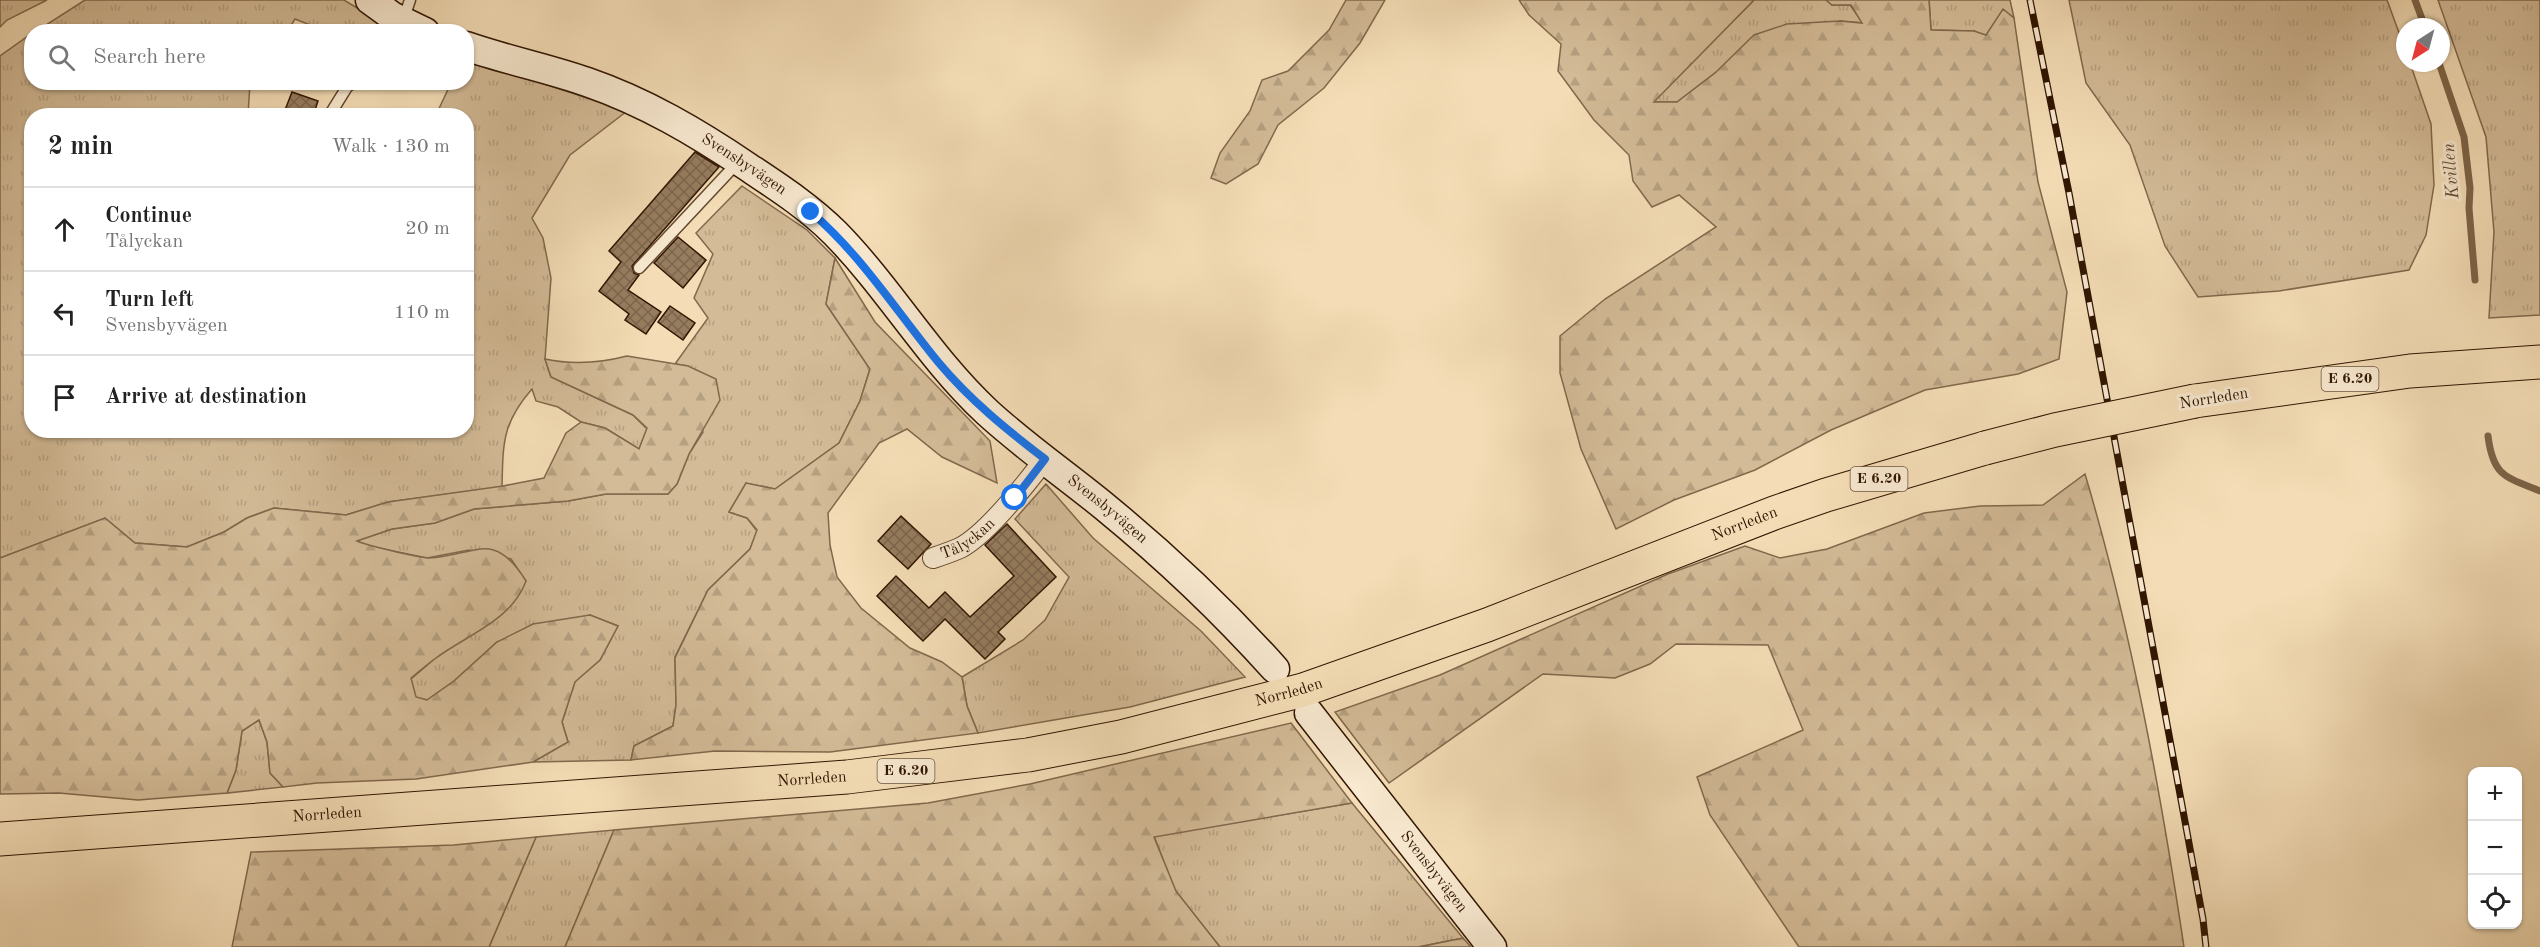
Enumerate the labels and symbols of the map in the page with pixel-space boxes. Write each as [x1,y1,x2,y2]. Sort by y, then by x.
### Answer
north arrow [2396,18,2450,72]
street label: Svensbyvägen [698,131,790,199]
water label: Kvillen [2440,142,2463,201]
route end [797,198,823,224]
road number: E 6.20 [2322,367,2378,391]
street label: Norrleden [2178,386,2250,412]
road number: E 6.20 [1850,467,1908,491]
street label: Svensbyvägen [1064,472,1151,547]
route start [1001,484,1027,510]
street label: Norrleden [1709,504,1780,545]
street label: Tålyckan [939,515,999,563]
street label: Norrleden [1254,676,1325,710]
road number: E 6.20 [878,759,934,783]
street label: Norrleden [777,769,847,790]
street label: Norrleden [292,805,363,826]
street label: Svensbyvägen [1397,828,1470,916]

